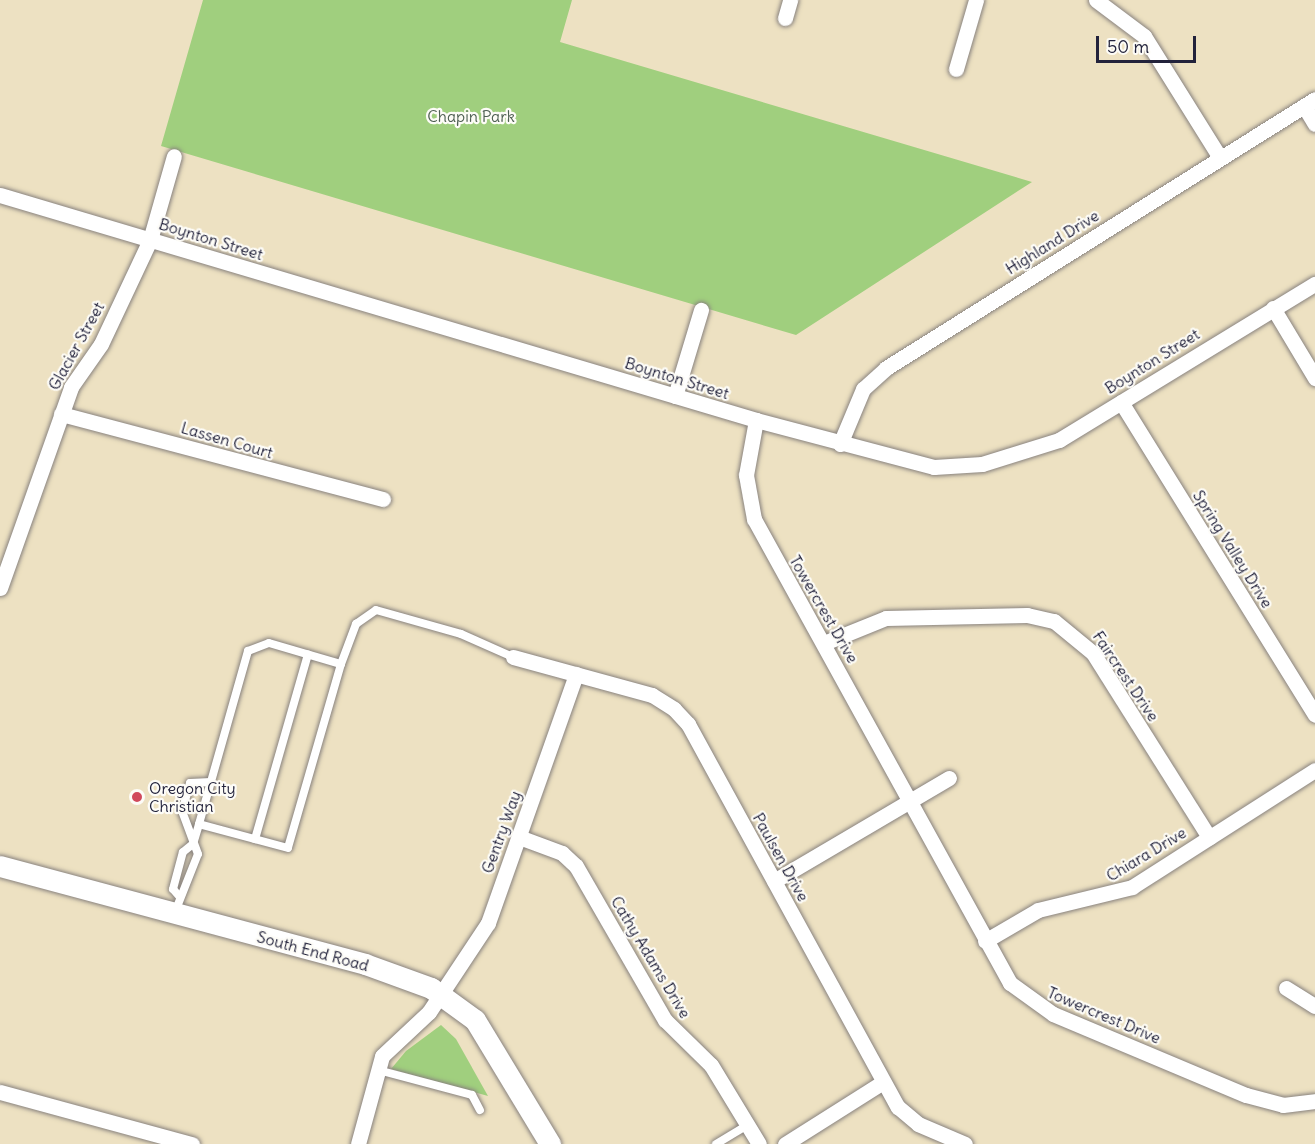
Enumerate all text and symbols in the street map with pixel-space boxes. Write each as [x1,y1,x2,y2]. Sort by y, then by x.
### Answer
scale bar [1099,24,1200,62]
text: 50 m [1107,35,1149,58]
park label: Chapin Park [427,106,515,126]
street label: Highland Drive [1002,206,1102,278]
street label: Boynton Street [157,214,265,264]
street label: Glacier Street [44,299,108,393]
street label: Boynton Street [1101,324,1203,398]
street label: Boynton Street [623,353,731,403]
street label: Lassen Court [179,418,275,462]
street label: Spring Valley Drive [1189,487,1277,611]
street label: Towercrest Drive [785,552,863,666]
street label: Faircrest Drive [1089,627,1163,725]
place label: Oregon City Christian [149,778,236,816]
street label: Gentry Way [477,788,525,876]
marker: Oregon City Christian [130,790,144,804]
street label: Paulsen Drive [749,809,813,905]
street label: Chiara Drive [1103,823,1189,885]
street label: Cathy Adams Drive [607,893,695,1021]
street label: South End Road [255,927,371,975]
street label: Towercrest Drive [1045,983,1163,1047]

